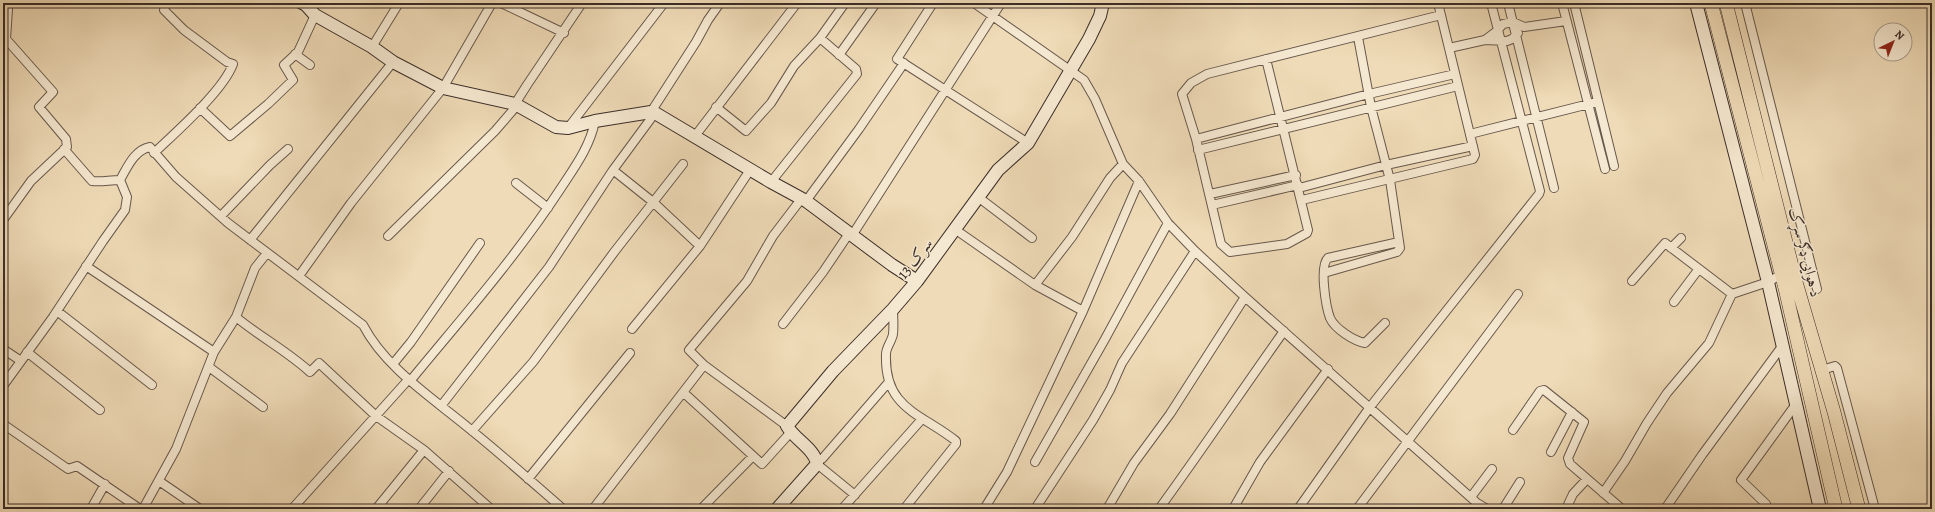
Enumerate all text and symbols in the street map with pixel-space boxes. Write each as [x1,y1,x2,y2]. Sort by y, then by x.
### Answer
north arrow [1873,22,1913,62]
text: N [1891,27,1908,43]
street label: د هوایی ډګر سړک [1782,205,1827,300]
street label: سرک 13 [892,233,938,284]

